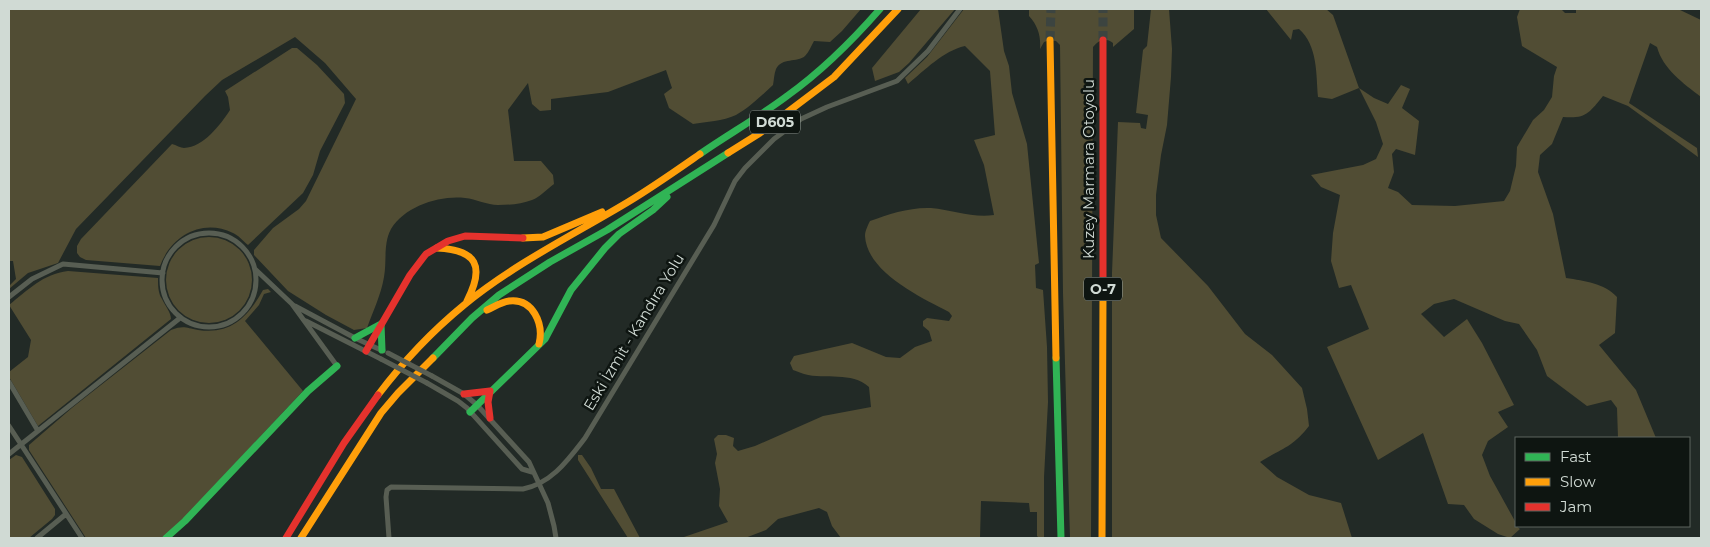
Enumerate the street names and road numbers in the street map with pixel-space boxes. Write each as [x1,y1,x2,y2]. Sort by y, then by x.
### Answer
street label: Kuzey Marmara Otoyolu [1079,79,1098,259]
road number: D605 [750,110,800,134]
street label: Eski İzmit - Kandıra Yolu [579,250,688,414]
road number: O-7 [1084,278,1122,300]

